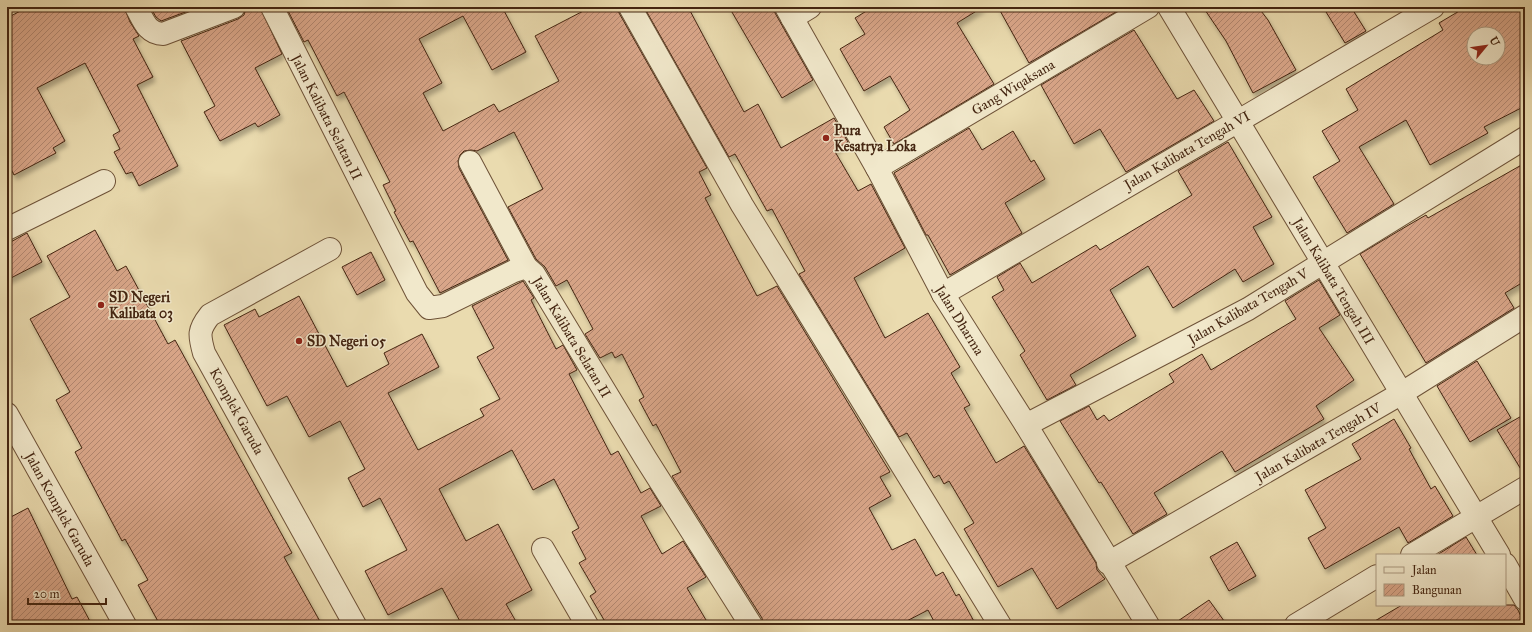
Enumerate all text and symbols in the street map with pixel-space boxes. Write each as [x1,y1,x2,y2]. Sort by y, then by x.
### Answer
north arrow [1466,26,1506,66]
text: U [1487,34,1502,49]
street label: Jalan Kalibata Selatan II [286,50,366,183]
street label: Gang Wiqaksana [969,56,1058,120]
street label: Jalan Kalibata Tengah VI [1120,107,1254,195]
place label: Pura Kesatrya Loka [834,122,917,156]
marker: Pura Kesatrya Loka [821,133,831,143]
street label: Jalan Kalibata Tengah III [1287,213,1378,348]
street label: Jalan Kalibata Tengah V [1183,264,1313,350]
street label: Jalan Kalibata Selatan II [527,272,615,402]
street label: Jalan Dharma [929,281,988,359]
place label: SD Negeri Kalibata 03 [109,289,173,323]
marker: SD Negeri Kalibata 03 [96,300,106,310]
place label: SD Negeri 05 [307,333,386,351]
marker: SD Negeri 05 [294,336,304,346]
street label: Komplek Garuda [206,365,267,458]
street label: Jalan Kalibata Tengah IV [1251,399,1386,487]
street label: Jalan Komplek Garuda [19,447,98,570]
legend [1376,554,1506,606]
text: Jalan [1410,563,1437,578]
scale bar [28,580,106,606]
text: Bangunan [1412,583,1462,598]
text: 20 m [34,587,60,601]

